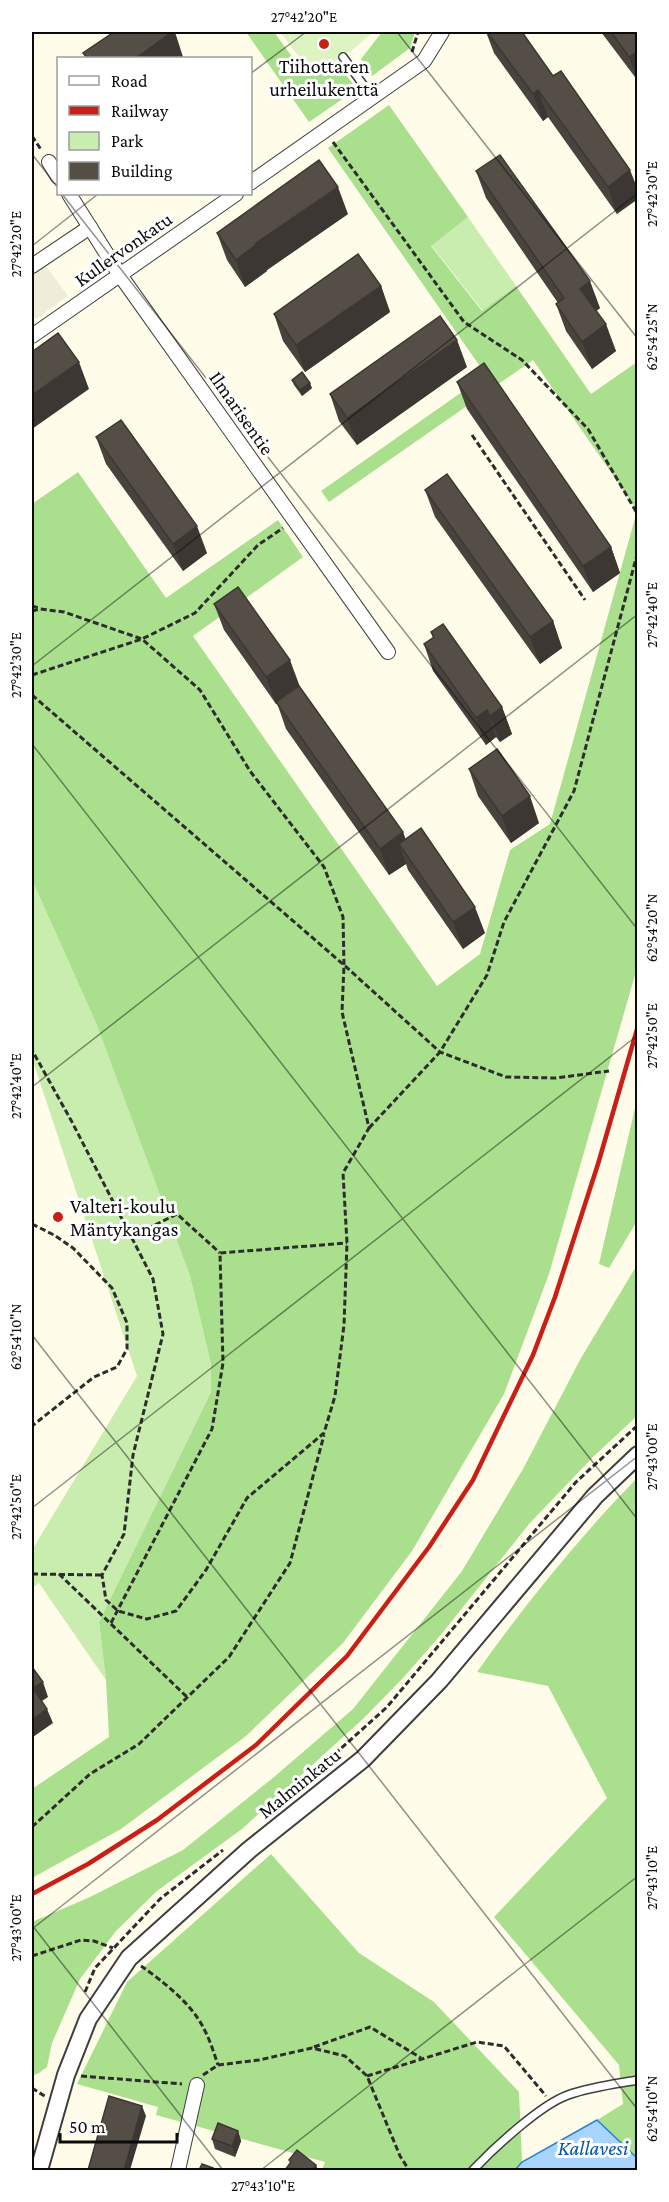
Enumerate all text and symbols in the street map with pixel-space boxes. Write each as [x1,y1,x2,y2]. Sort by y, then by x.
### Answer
text: 27°42'20"E [271,9,337,25]
marker: Tiihottaren urheilukenttä [317,37,331,51]
place label: Tiihottaren urheilukenttä [269,55,379,100]
legend [57,57,252,195]
text: Road [111,71,148,91]
text: Railway [111,101,169,121]
text: Park [111,131,143,151]
text: Building [111,161,173,181]
text: 27°42'30"E [644,161,660,227]
street label: Kullervonkatu [70,207,176,291]
text: 27°42'20"E [8,211,24,277]
text: 62°54'25"N [644,303,660,371]
street label: Ilmarisentie [205,367,279,459]
text: 27°42'40"E [644,582,660,648]
text: 27°42'30"E [8,632,24,698]
text: 62°54'20"N [644,894,660,962]
text: 27°42'50"E [644,1003,660,1069]
text: 27°42'40"E [8,1053,24,1119]
place label: Valteri-koulu Mäntykangas [70,1195,179,1241]
marker: Valteri-koulu Mäntykangas [51,1210,65,1224]
text: 62°54'10"N [8,1304,24,1370]
text: 27°43'00"E [644,1423,660,1491]
text: 27°42'50"E [8,1474,24,1540]
street label: Malminkatu [254,1743,345,1823]
text: 27°43'10"E [644,1846,660,1910]
text: 27°43'00"E [8,1894,24,1962]
text: 62°54'10"N [644,2076,660,2142]
scale bar [60,2106,177,2144]
text: 50 m [69,2117,106,2137]
water label: Kallavesi [558,2136,629,2160]
text: 27°43'10"E [231,2178,295,2194]

